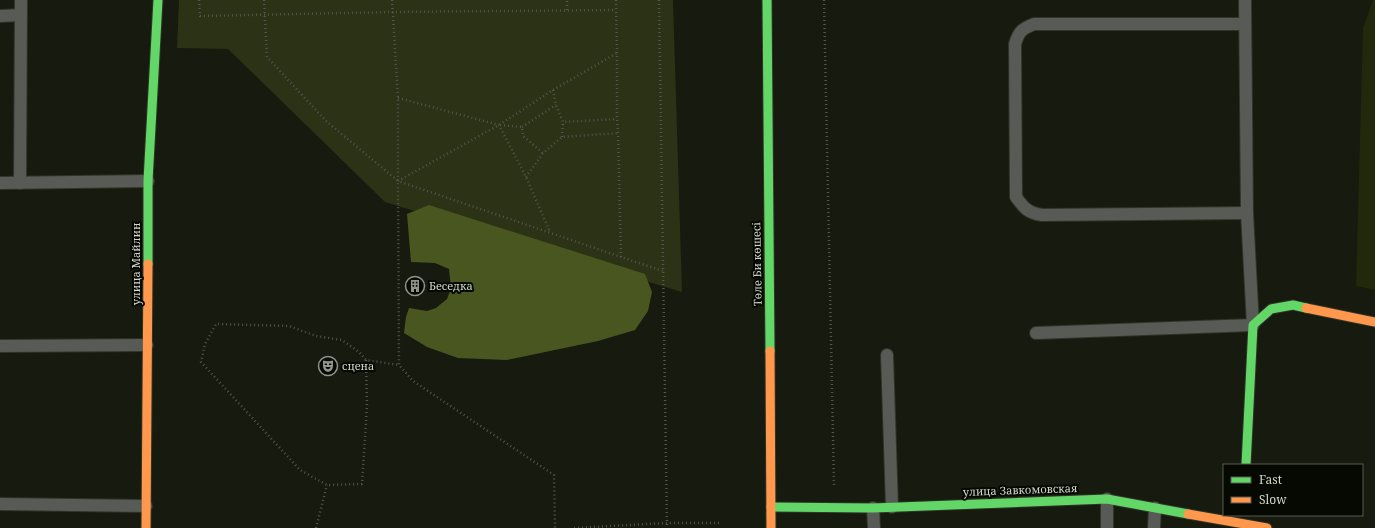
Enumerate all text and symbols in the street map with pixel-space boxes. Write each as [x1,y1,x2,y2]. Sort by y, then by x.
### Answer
street label: Төле Би көшесі [748,222,765,306]
street label: улица Майлин [128,223,143,305]
building icon: Беседка [404,275,426,297]
place label: Беседка [429,278,473,293]
theatre icon: сцена [317,355,339,377]
place label: сцена [342,358,374,373]
legend [1223,464,1363,516]
text: Fast [1259,471,1282,488]
street label: улица Завкомовская [962,480,1077,499]
text: Slow [1259,491,1287,508]

